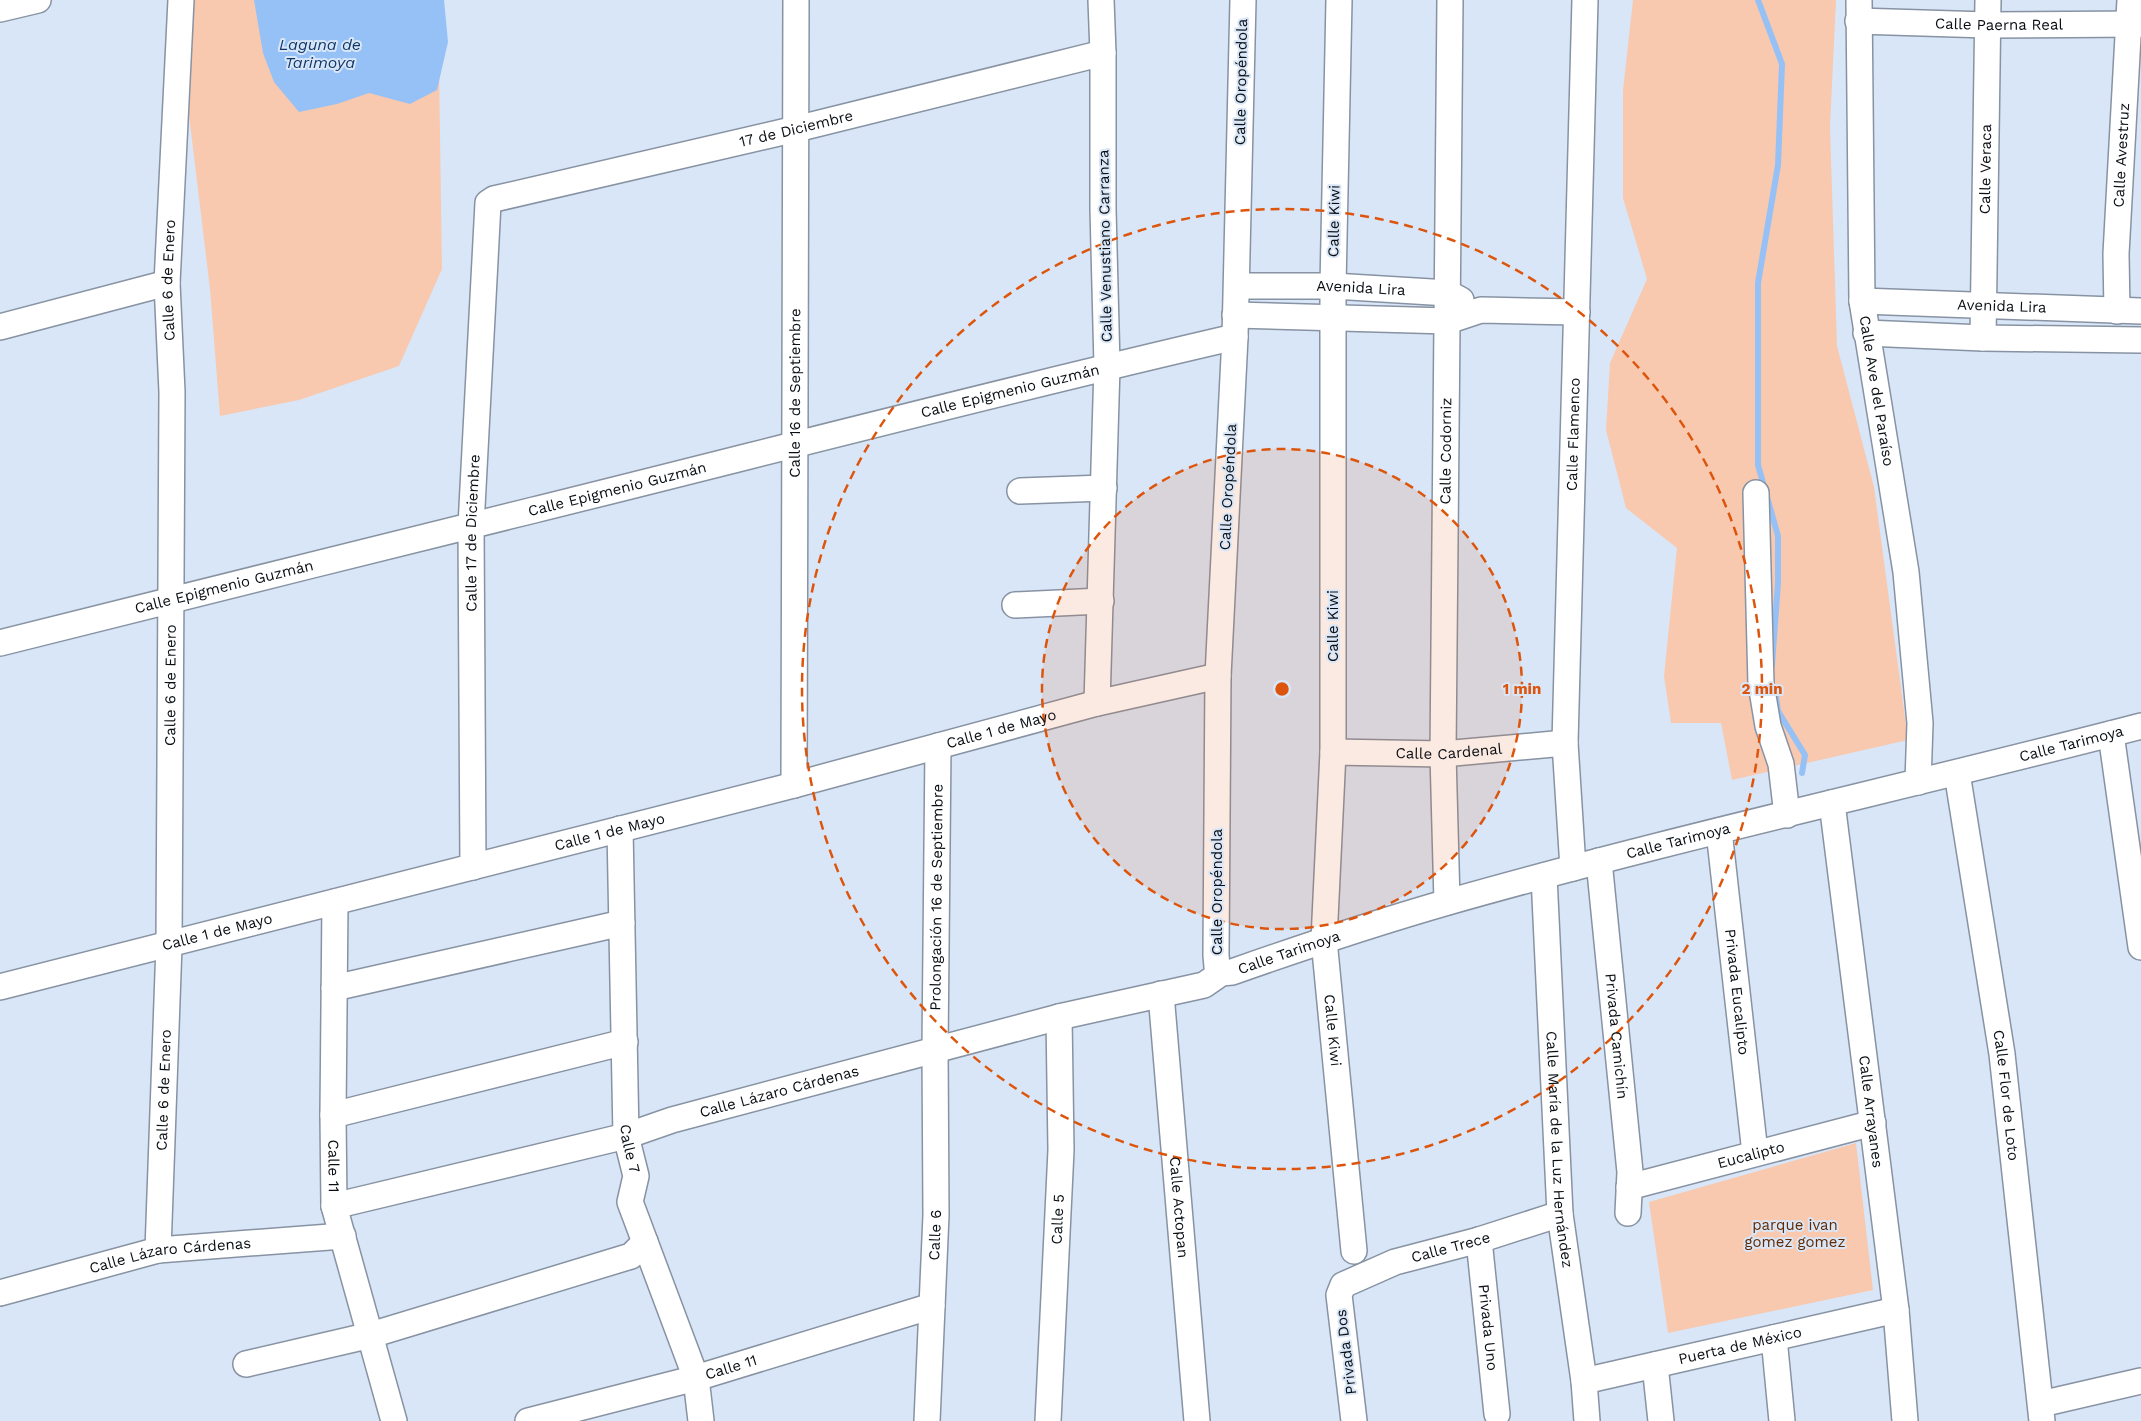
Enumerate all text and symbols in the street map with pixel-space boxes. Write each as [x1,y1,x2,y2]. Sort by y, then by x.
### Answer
street label: Calle Paerna Real [1935,14,2064,34]
street label: Calle Oropéndola [1231,18,1251,145]
water label: Laguna de Tarimoya [279,35,361,72]
street label: Calle Avestruz [2110,102,2133,208]
street label: 17 de Diciembre [738,106,855,151]
street label: Calle Veraca [1976,123,1995,214]
street label: Calle Venustiano Carranza [1094,149,1116,342]
street label: Calle Kiwi [1324,185,1344,257]
street label: Calle 6 de Enero [158,219,179,341]
street label: Avenida Lira [1316,277,1407,299]
street label: Avenida Lira [1957,295,2047,317]
street label: Calle 16 de Septiembre [786,308,804,478]
street label: Calle Ave del Paraíso [1855,314,1898,467]
street label: Calle Epigmenio Guzmán [919,360,1101,422]
street label: Calle Flamenco [1563,377,1584,491]
street label: Calle Codorniz [1436,398,1455,505]
street label: Calle Oropéndola [1216,423,1240,551]
street label: Calle 17 de Diciembre [462,454,484,612]
street label: Calle Epigmenio Guzmán [526,458,708,520]
street label: Calle Epigmenio Guzmán [133,556,315,617]
street label: Calle Kiwi [1324,590,1342,662]
street label: Calle 6 de Enero [161,624,180,746]
centre of rings [1273,680,1291,698]
text: 1 min [1503,680,1541,698]
text: 2 min [1741,680,1783,698]
street label: Calle 1 de Mayo [944,705,1058,752]
street label: Calle Tarimoya [2017,722,2126,766]
street label: Calle Cardenal [1395,740,1503,763]
street label: Prolongación 16 de Septiembre [926,784,947,1011]
street label: Calle 1 de Mayo [553,809,667,855]
street label: Calle Tarimoya [1624,819,1732,863]
street label: Calle Oropéndola [1208,828,1226,955]
street label: Calle 1 de Mayo [160,909,274,954]
street label: Calle Tarimoya [1235,927,1343,978]
street label: Privada Eucalipto [1721,928,1753,1056]
street label: Privada Camichín [1601,972,1632,1100]
street label: Calle Kiwi [1320,994,1345,1067]
street label: Calle 6 de Enero [153,1029,175,1151]
street label: Calle Flor de Loto [1989,1029,2023,1162]
street label: Calle María de la Luz Hernández [1542,1031,1577,1269]
street label: Calle Arrayanes [1855,1054,1887,1169]
street label: Calle Lázaro Cárdenas [698,1062,861,1121]
street label: Calle 7 [617,1124,644,1175]
street label: Eucalipto [1715,1138,1786,1172]
street label: Calle 11 [324,1139,343,1193]
street label: Calle Actopan [1166,1156,1192,1259]
street label: Calle 5 [1047,1194,1068,1245]
street label: Calle 6 [925,1210,945,1261]
park label: parque ivan gomez gomez [1745,1216,1846,1251]
street label: Calle Trece [1409,1228,1492,1266]
street label: Calle Lázaro Cárdenas [87,1234,252,1277]
street label: Privada Uno [1475,1283,1501,1372]
street label: Privada Dos [1332,1308,1360,1396]
street label: Puerta de México [1677,1323,1803,1368]
street label: Calle 11 [703,1351,759,1384]

